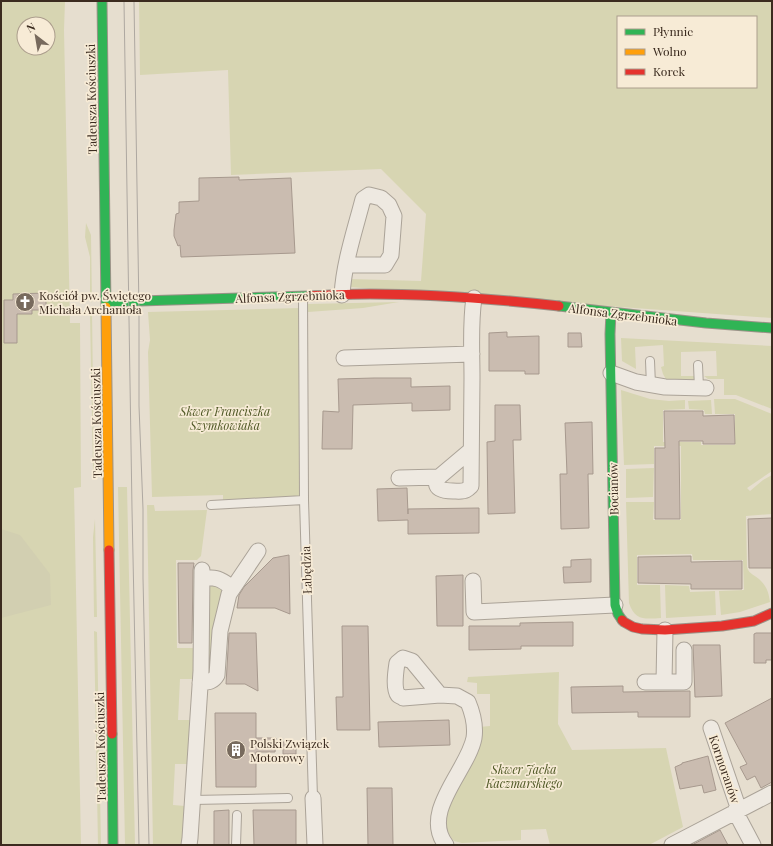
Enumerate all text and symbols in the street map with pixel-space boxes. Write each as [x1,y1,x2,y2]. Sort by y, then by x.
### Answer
north arrow [16,16,56,56]
legend [617,16,757,88]
text: N [23,18,38,35]
text: Płynnie [653,23,693,39]
street label: Tadeusza Kościuszki [82,43,100,154]
text: Wolno [652,43,687,59]
text: Korek [653,63,686,79]
street label: Alfonsa Zgrzebnioka [234,286,345,306]
place label: Kościół pw. Świętego Michała Archanioła [39,287,152,317]
church icon: Kościół pw. Świętego Michała Archanioła [14,291,36,313]
street label: Alfonsa Zgrzebnioka [567,299,678,329]
street label: Tadeusza Kościuszki [87,367,105,478]
park label: Skwer Franciszka Szymkowiaka [179,403,270,433]
street label: Bocianów [605,462,621,515]
street label: Łabędzia [297,546,315,594]
street label: Tadeusza Kościuszki [91,691,109,802]
street label: Kormoranów [706,733,744,806]
place label: Polski Związek Motorowy [250,735,330,765]
building icon: Polski Związek Motorowy [225,739,247,761]
park label: Skwer Jacka Kaczmarskiego [485,761,562,791]

